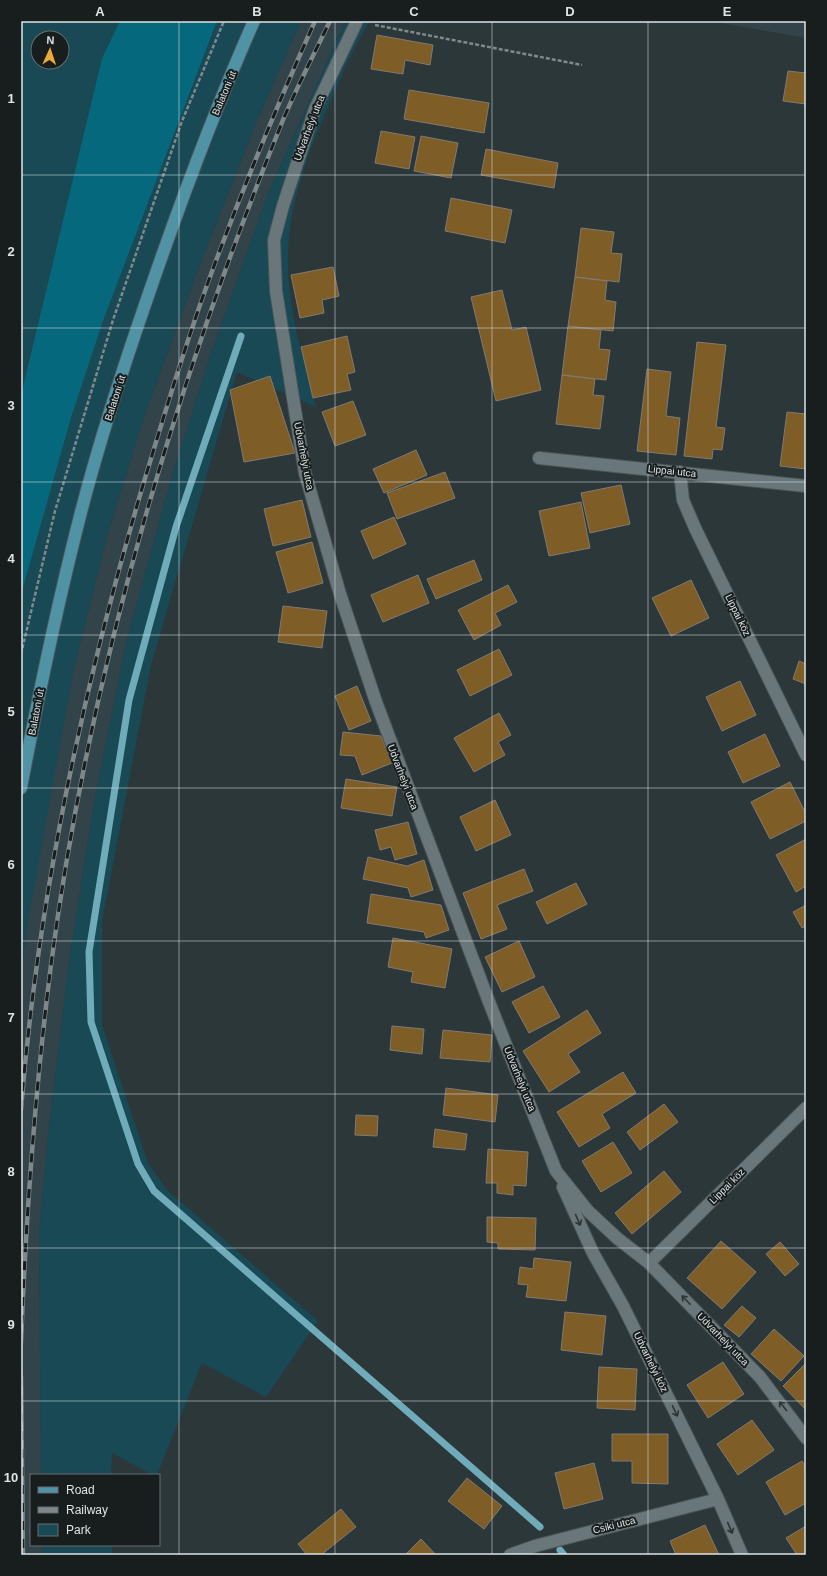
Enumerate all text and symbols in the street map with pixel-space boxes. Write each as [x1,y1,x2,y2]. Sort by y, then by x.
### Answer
text: A [95,4,105,19]
text: B [252,4,262,19]
text: C [409,4,419,19]
text: D [565,4,575,19]
text: E [723,4,732,19]
north arrow [30,30,70,70]
text: N [46,34,55,46]
street label: Balatoni út [210,69,238,117]
text: 1 [7,91,15,106]
street label: Udvarhelyi utca [292,93,327,162]
text: 2 [7,244,15,259]
street label: Balatoni út [102,374,128,422]
text: 3 [7,398,15,413]
street label: Udvarhelyi utca [292,421,316,491]
street label: Lippai utca [647,463,697,479]
text: 4 [7,551,15,566]
street label: Lippai köz [723,592,753,638]
street label: Balatoni út [26,688,46,736]
text: 5 [7,704,15,719]
street label: Udvarhelyi utca [386,743,421,812]
text: 6 [7,857,15,872]
text: 7 [7,1010,15,1025]
street label: Udvarhelyi utca [502,1045,538,1113]
text: 8 [7,1164,15,1179]
street label: Lippai köz [707,1166,747,1206]
one-way arrow [575,1213,582,1225]
one-way arrow [681,1295,691,1305]
street label: Udvarhelyi utca [695,1310,751,1368]
text: 9 [7,1317,15,1332]
street label: Udvarhelyi köz [632,1330,670,1394]
one-way arrow [779,1401,787,1412]
one-way arrow [671,1404,679,1416]
text: 10 [4,1470,18,1485]
legend [30,1474,160,1546]
text: Road [66,1483,95,1497]
text: Railway [66,1503,108,1517]
street label: Csiki utca [592,1514,637,1536]
one-way arrow [727,1522,735,1534]
text: Park [66,1523,92,1537]

